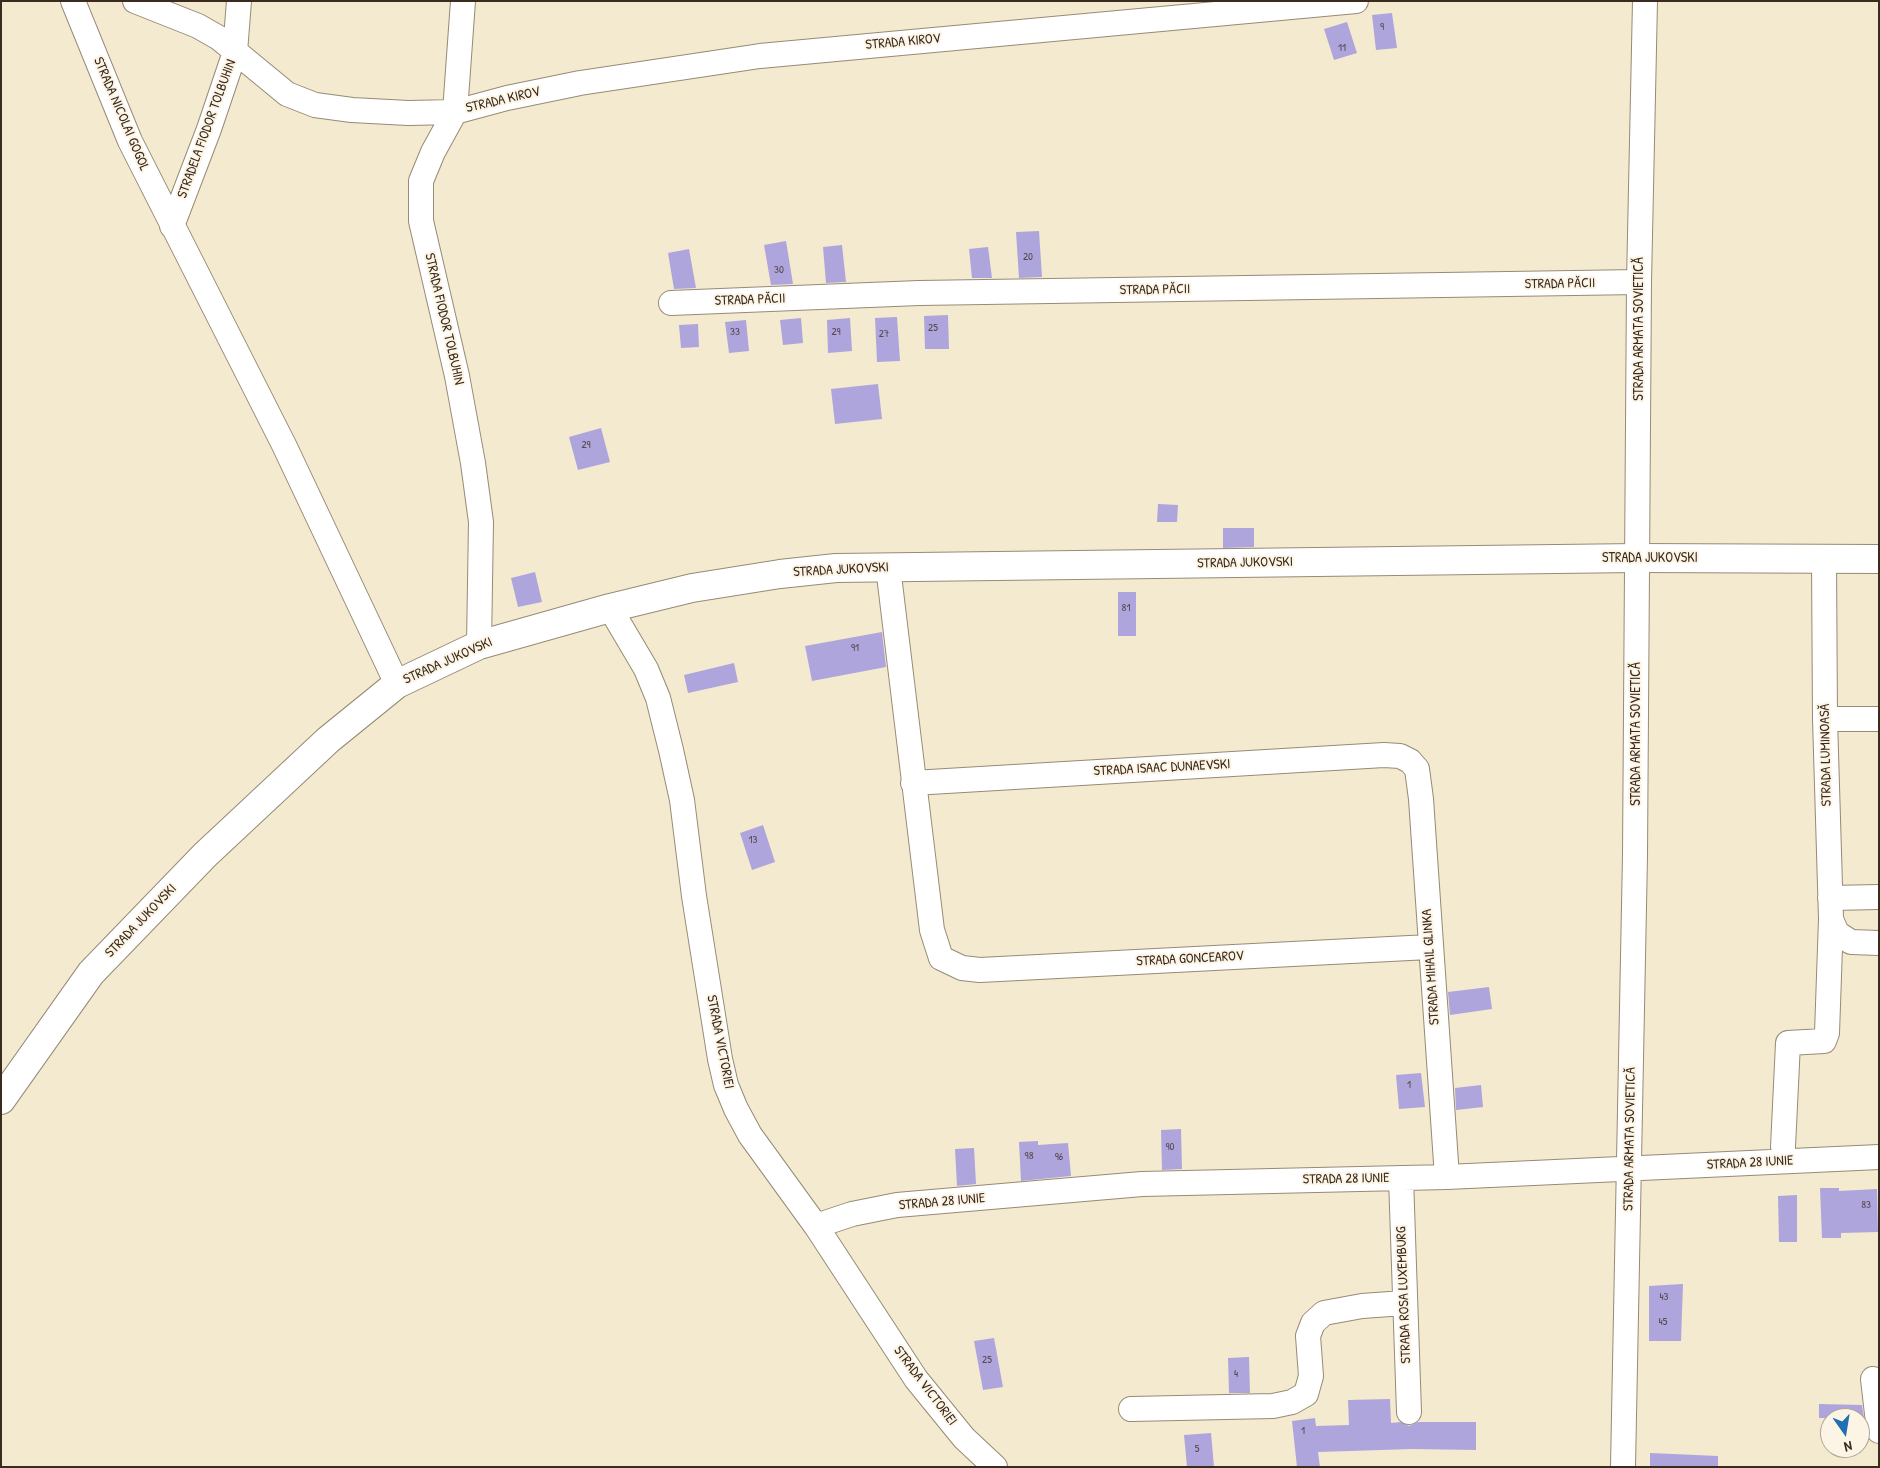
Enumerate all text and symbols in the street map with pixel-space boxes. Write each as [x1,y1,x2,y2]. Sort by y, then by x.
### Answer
house number: 9 [1380,20,1384,34]
street label: STRADA KIROV [865,30,941,54]
house number: 11 [1338,41,1346,55]
street label: STRADA NICOLAI GOGOL [89,55,153,173]
street label: STRADELA FIODOR TOLBUHIN [174,57,240,201]
street label: STRADA KIROV [464,83,542,117]
house number: 20 [1023,250,1033,264]
street label: STRADA FIODOR TOLBUHIN [421,251,467,387]
street label: STRADA ARMATA SOVIETICĂ [1631,257,1647,401]
house number: 30 [774,263,784,277]
street label: STRADA PĂCII [1525,275,1595,293]
street label: STRADA PĂCII [1120,281,1190,299]
street label: STRADA PĂCII [714,290,786,310]
house number: 25 [928,321,938,335]
house number: 33 [730,325,740,339]
house number: 29 [831,325,841,339]
house number: 27 [879,327,889,341]
house number: 29 [581,438,591,452]
street label: STRADA JUKOVSKI [1602,550,1698,566]
street label: STRADA JUKOVSKI [1197,554,1293,572]
street label: STRADA JUKOVSKI [793,559,889,581]
house number: 81 [1122,601,1130,615]
street label: STRADA JUKOVSKI [401,634,495,688]
house number: 91 [851,641,859,655]
street label: STRADA ARMATA SOVIETICĂ [1628,662,1644,806]
street label: STRADA LUMINOASĂ [1817,704,1835,806]
street label: STRADA ISAAC DUNAEVSKI [1093,756,1231,780]
house number: 13 [749,833,757,847]
street label: STRADA JUKOVSKI [102,881,180,961]
street label: STRADA MIHAIL GLINKA [1419,908,1443,1026]
street label: STRADA GONCEAROV [1136,948,1244,970]
street label: STRADA VICTORIEI [703,994,737,1090]
street label: STRADA ARMATA SOVIETICĂ [1620,1067,1640,1211]
house number: 1 [1407,1078,1411,1092]
house number: 90 [1166,1140,1174,1154]
house number: 98 [1025,1149,1033,1163]
house number: 96 [1055,1150,1063,1164]
street label: STRADA 28 IUNIE [1706,1152,1794,1174]
street label: STRADA 28 IUNIE [1303,1170,1389,1188]
street label: STRADA 28 IUNIE [898,1190,986,1214]
house number: 83 [1861,1198,1871,1212]
street label: STRADA ROSA LUXEMBURG [1393,1226,1415,1364]
house number: 43 [1659,1290,1669,1304]
house number: 45 [1659,1315,1667,1329]
street label: STRADA VICTORIEI [890,1343,960,1429]
house number: 25 [982,1353,992,1367]
house number: 4 [1234,1367,1238,1381]
north arrow [1820,1408,1870,1458]
house number: 1 [1301,1424,1305,1438]
text: N [1843,1437,1854,1457]
house number: 5 [1195,1442,1199,1456]

